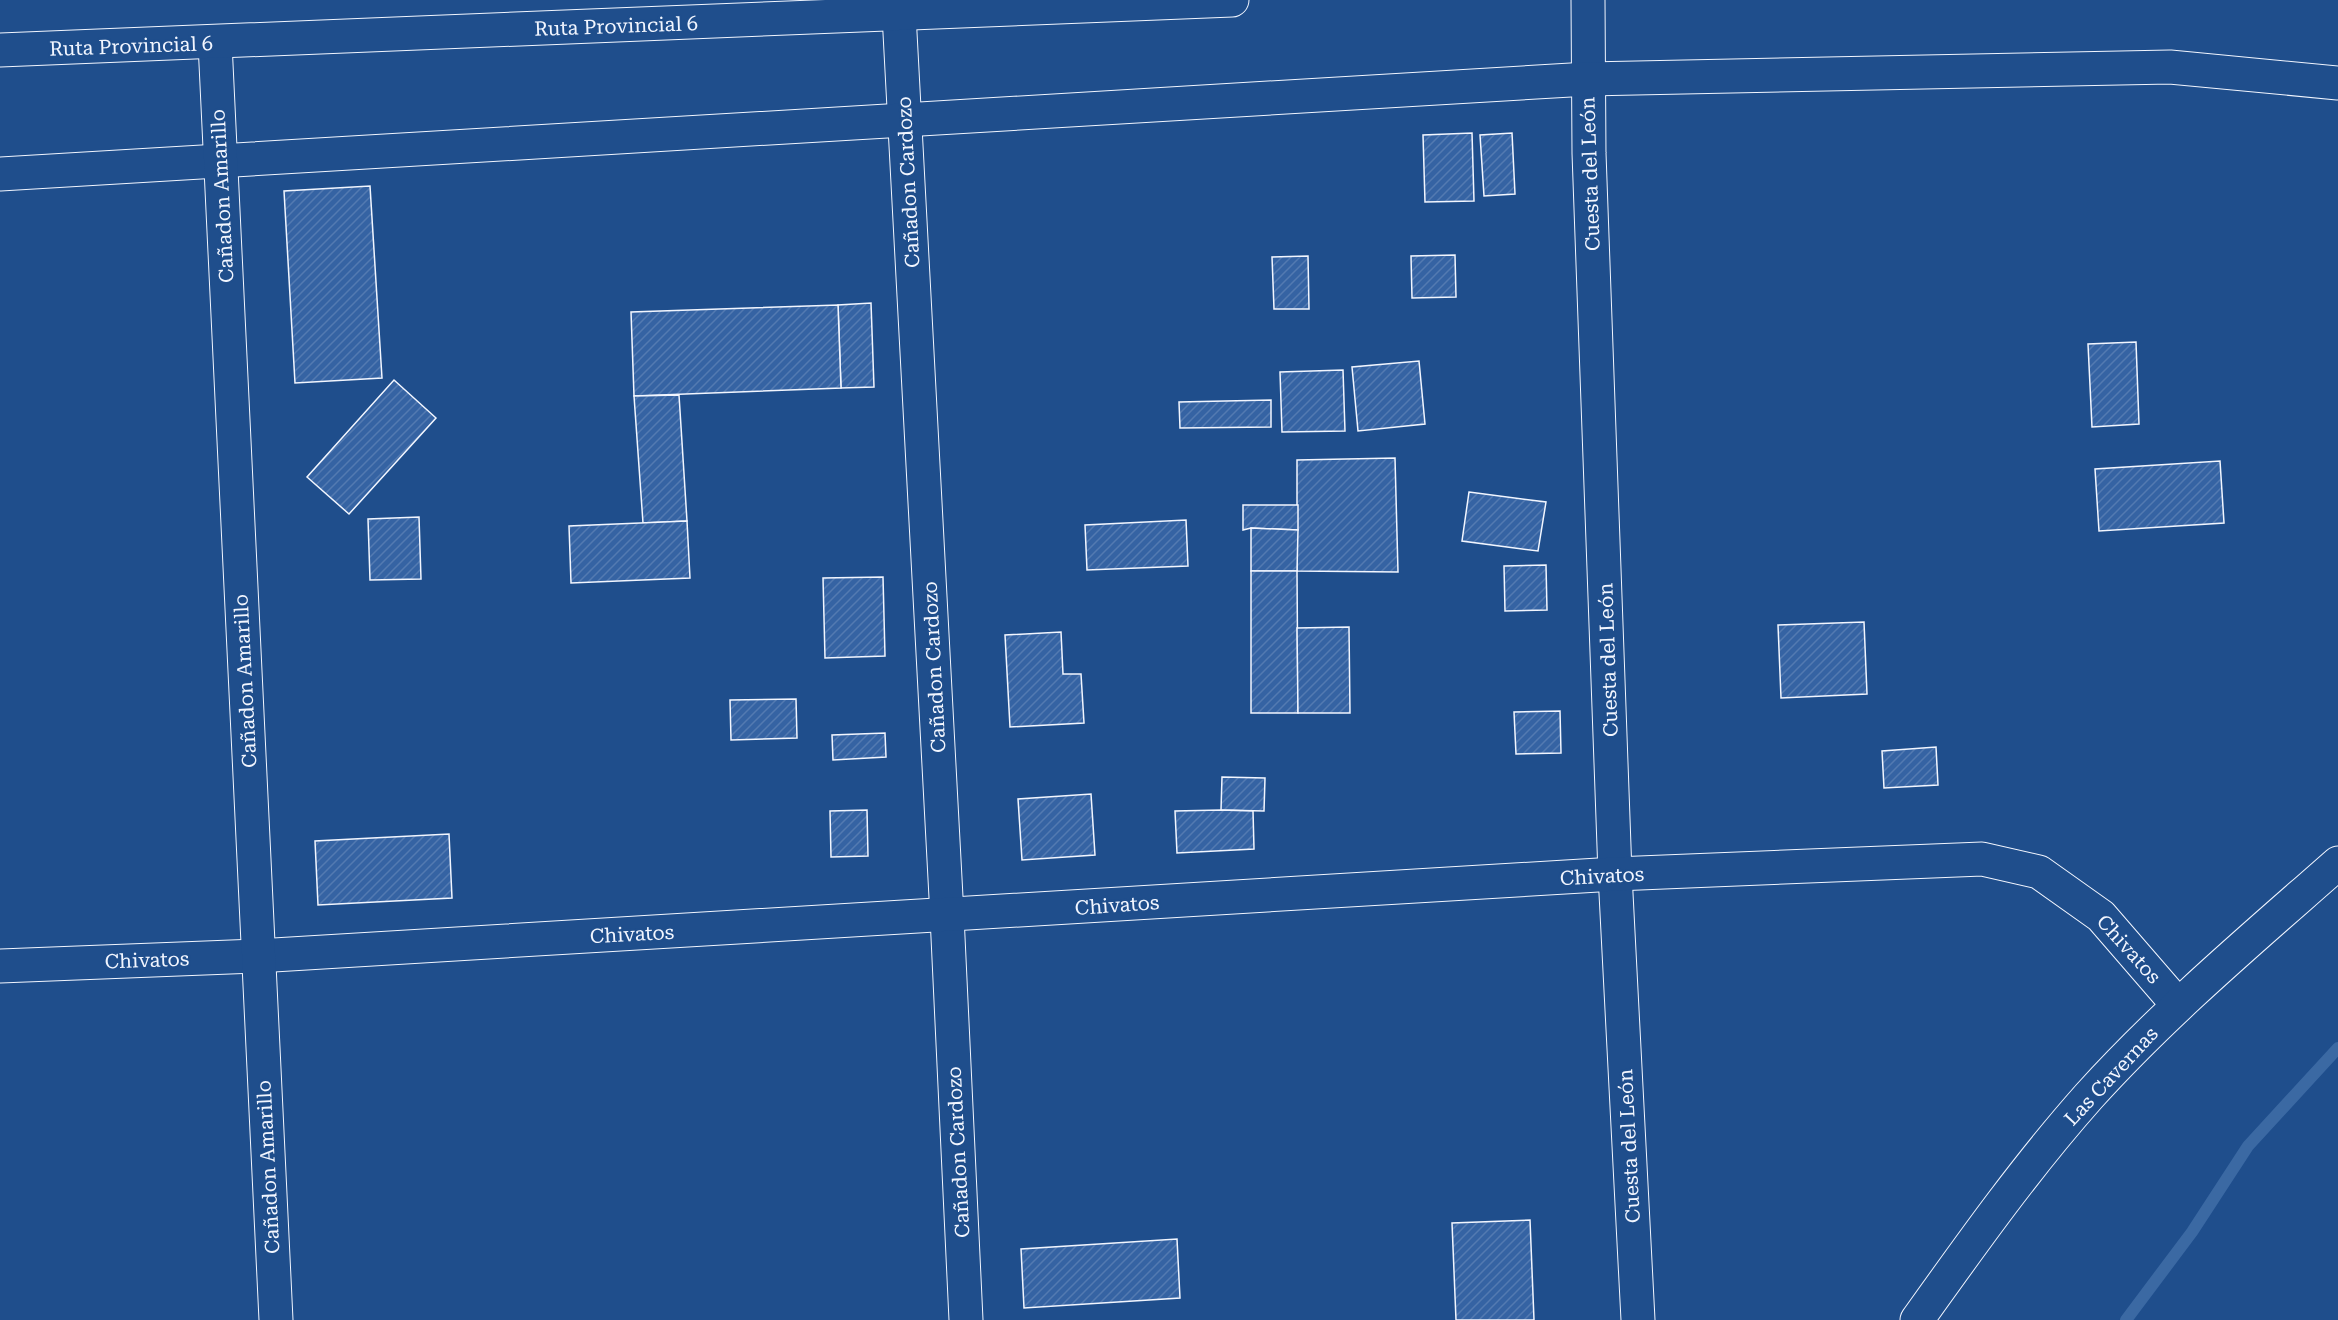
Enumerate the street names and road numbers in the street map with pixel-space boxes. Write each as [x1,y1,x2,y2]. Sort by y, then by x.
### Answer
street label: Ruta Provincial 6 [534,11,698,41]
street label: Ruta Provincial 6 [49,31,213,61]
street label: Cañadon Cardozo [892,96,924,268]
street label: Cuesta del León [1575,96,1605,251]
street label: Cañadon Amarillo [205,108,239,284]
street label: Cañadon Cardozo [918,581,950,753]
street label: Cuesta del León [1593,582,1623,737]
street label: Cañadon Amarillo [228,593,262,769]
street label: Chivatos [1559,862,1645,890]
street label: Chivatos [1074,890,1160,920]
street label: Chivatos [2092,910,2166,988]
street label: Chivatos [589,920,675,948]
street label: Chivatos [104,947,190,973]
street label: Las Cavernas [2059,1022,2163,1130]
street label: Cañadon Cardozo [942,1066,974,1238]
street label: Cuesta del León [1613,1068,1645,1224]
street label: Cañadon Amarillo [251,1079,285,1255]

